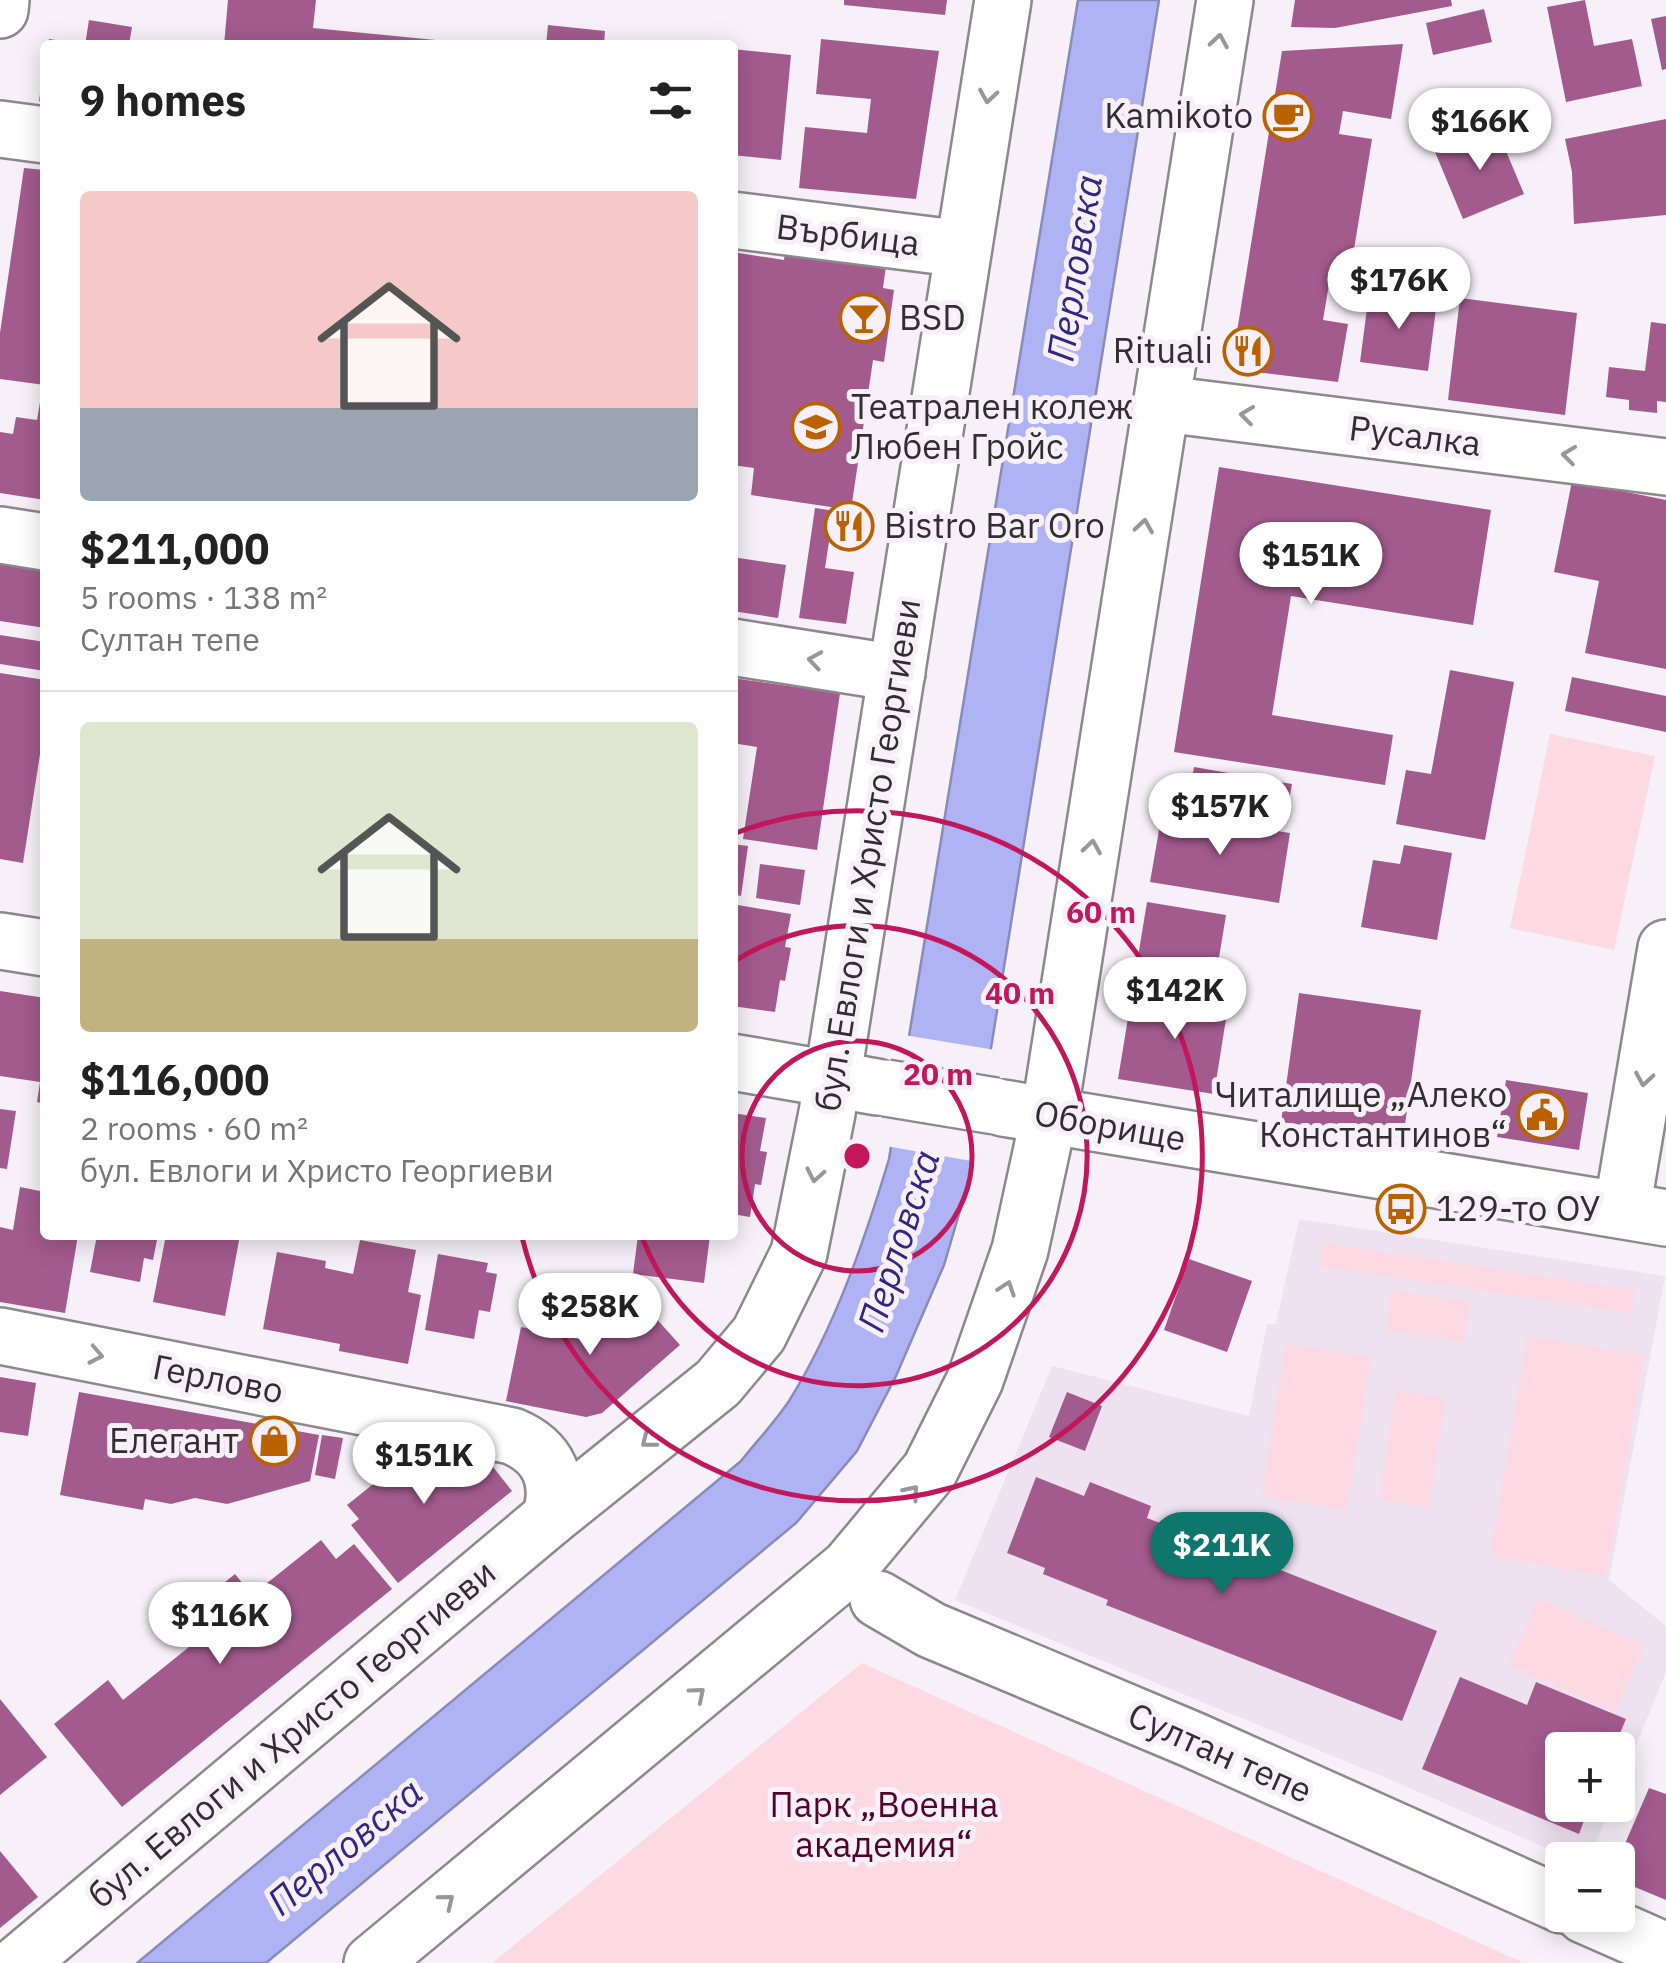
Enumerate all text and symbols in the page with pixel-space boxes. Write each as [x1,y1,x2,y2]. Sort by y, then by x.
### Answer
one-way arrow [1207,33,1228,49]
text: 9 homes [80,73,246,128]
icon: filters [643,73,698,128]
one-way arrow [978,88,999,105]
pin: $166K [1410,88,1550,173]
cafe icon: Kamikoto [1262,90,1314,142]
place label: Kamikoto [1104,92,1253,138]
text: $166K [1430,99,1530,141]
water label: Перловска [1035,171,1112,365]
street label: Върбица [774,202,922,266]
pin: $176K [1329,247,1469,332]
icon: home [299,256,479,436]
text: $176K [1349,258,1449,300]
bar icon: BSD [838,292,890,344]
place label: BSD [899,294,966,340]
restaurant icon: Rituali [1222,325,1274,377]
place label: Rituali [1113,327,1213,373]
place label: Театрален колеж Любен Гройс [851,383,1133,469]
school or university icon: Театрален колеж Любен Гройс [790,401,842,453]
street label: Русалка [1346,404,1484,466]
one-way arrow [1238,405,1254,426]
one-way arrow [1561,445,1577,466]
restaurant icon: Bistro Bar Oro [823,500,875,552]
place label: Bistro Bar Oro [884,502,1105,548]
one-way arrow [1133,518,1154,534]
text: $211,000 [80,521,269,576]
pin: $151K [1241,522,1381,607]
text: $151K [1261,533,1361,575]
text: 5 rooms · 138 m² [80,576,327,618]
street label: бул. Евлоги и Христо Георгиеви [804,595,930,1114]
text: Султан тепе [80,618,260,660]
one-way arrow [806,650,823,671]
pin: $157K [1150,773,1290,858]
text: $157K [1170,784,1270,826]
icon: home [299,787,479,967]
one-way arrow [1081,839,1102,855]
text: 60 m [1066,892,1136,931]
pin: $142K [1105,957,1245,1042]
text: $142K [1125,968,1225,1010]
text: 40 m [985,973,1055,1012]
text: $116,000 [80,1052,269,1107]
text: 20 m [903,1054,973,1093]
one-way arrow [1634,1070,1655,1087]
place label: Читалище „Алеко Константинов“ [1215,1071,1507,1157]
street label: Оборище [1031,1089,1190,1161]
public building icon: Читалище „Алеко Константинов“ [1516,1089,1568,1141]
text: 2 rooms · 60 m² [80,1107,308,1149]
centre of rings [839,1138,875,1174]
water label: Перловска [845,1143,950,1338]
text: бул. Евлоги и Христо Георгиеви [80,1149,554,1191]
one-way arrow [805,1166,826,1183]
bus stop icon: 129-то ОУ [1375,1183,1427,1235]
place label: 129-то ОУ [1436,1185,1600,1231]
pin: $258K [520,1273,660,1358]
one-way arrow [995,1281,1015,1298]
text: $258K [540,1284,640,1326]
street label: Герлово [149,1343,287,1413]
one-way arrow [87,1344,104,1365]
shop icon: Елегант [248,1415,300,1467]
place label: Елегант [109,1417,239,1463]
pin: $151K [354,1422,494,1507]
one-way arrow [641,1429,659,1446]
text: $151K [374,1433,474,1475]
one-way arrow [900,1485,918,1503]
pin: $211K [1152,1512,1292,1597]
text: $211K [1172,1523,1272,1565]
street label: бул. Евлоги и Христо Георгиеви [78,1549,505,1917]
pin: $116K [150,1582,290,1667]
text: $116K [170,1593,270,1635]
one-way arrow [686,1688,705,1706]
street label: Султан тепе [1121,1691,1320,1813]
map controls [1545,1732,1635,1932]
button: + [1545,1732,1635,1822]
water label: Перловска [256,1767,432,1925]
park label: Парк „Военна академия“ [770,1781,998,1867]
button: − [1545,1842,1635,1932]
one-way arrow [436,1895,454,1913]

